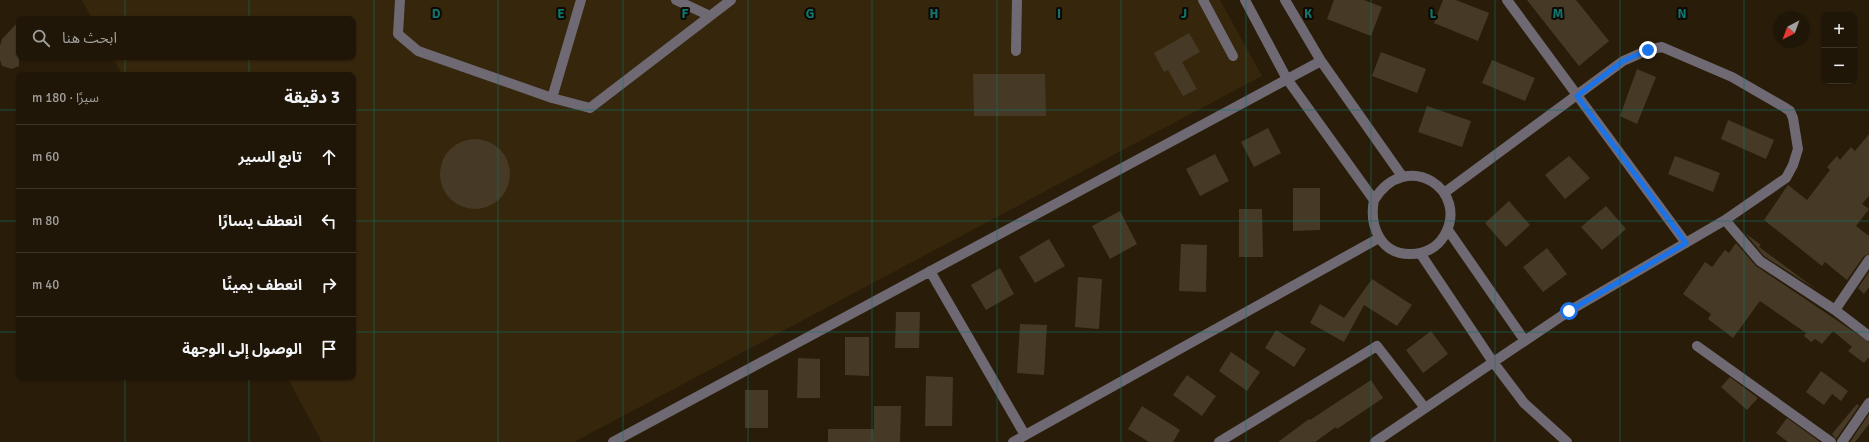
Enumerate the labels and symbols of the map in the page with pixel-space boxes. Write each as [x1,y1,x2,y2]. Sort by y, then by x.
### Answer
text: D [432,6,441,22]
text: E [557,6,565,22]
text: F [682,6,689,22]
text: G [806,6,814,22]
text: H [930,6,938,22]
text: I [1057,6,1061,22]
text: J [1181,6,1187,22]
text: K [1304,6,1312,22]
text: L [1430,6,1437,22]
text: M [1553,6,1564,22]
text: N [1677,6,1687,22]
north arrow [1773,12,1809,48]
route end [1639,41,1657,59]
route start [1560,302,1578,320]

